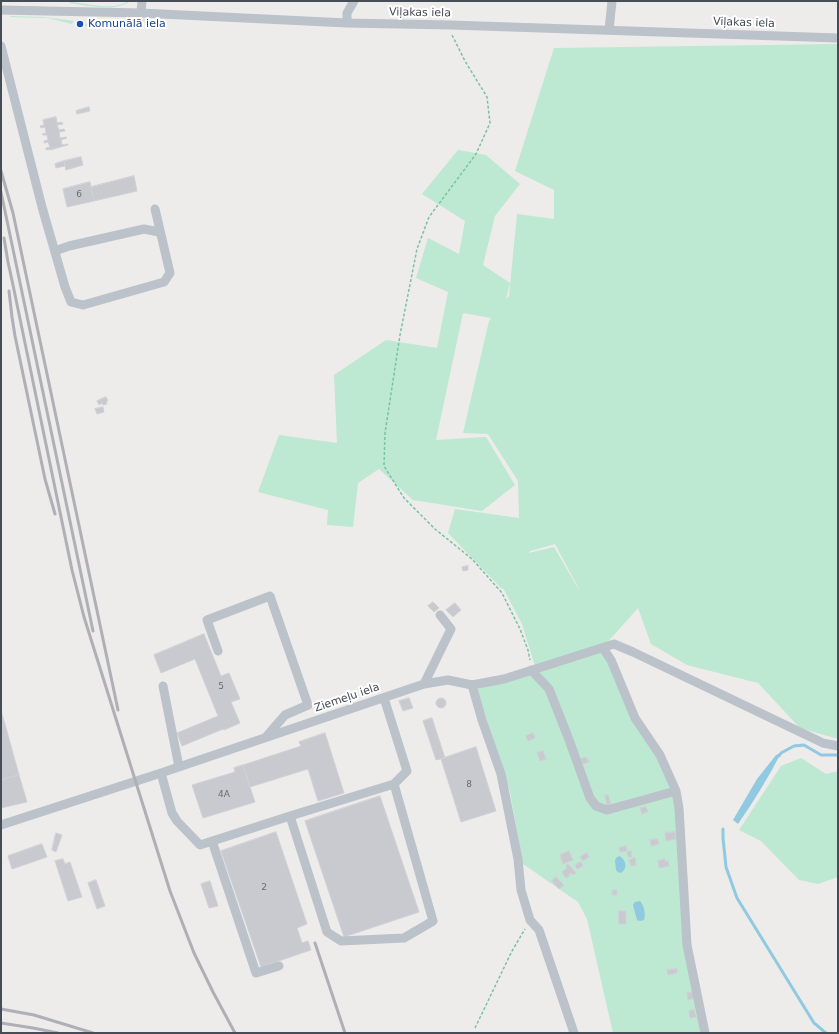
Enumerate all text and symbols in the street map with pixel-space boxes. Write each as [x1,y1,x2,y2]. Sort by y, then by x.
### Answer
street label: Viļakas iela [389,6,451,20]
street label: Viļakas iela [713,15,775,31]
place label: Komunālā iela [88,17,166,31]
marker: Komunālā iela [75,19,85,29]
house number: 6 [76,190,82,200]
street label: Ziemeļu iela [313,681,381,715]
house number: 5 [218,682,224,692]
house number: 8 [466,780,472,790]
house number: 4A [218,790,230,800]
house number: 2 [261,883,267,893]

